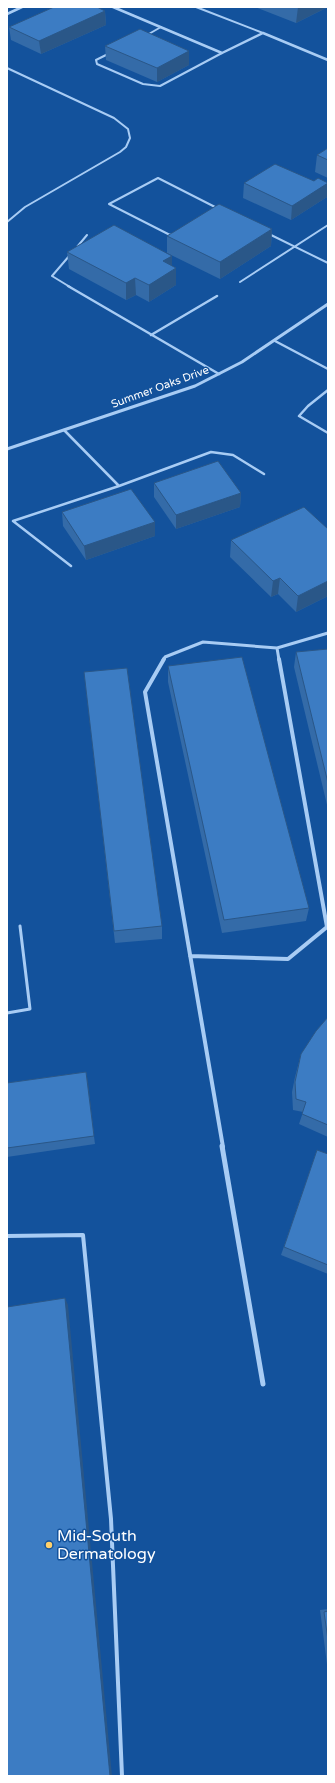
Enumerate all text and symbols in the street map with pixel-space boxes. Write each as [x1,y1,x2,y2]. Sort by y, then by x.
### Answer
street label: Summer Oaks Drive [109,363,211,411]
place label: Mid-South Dermatology [57,1526,156,1564]
marker: Mid-South Dermatology [44,1540,54,1550]

